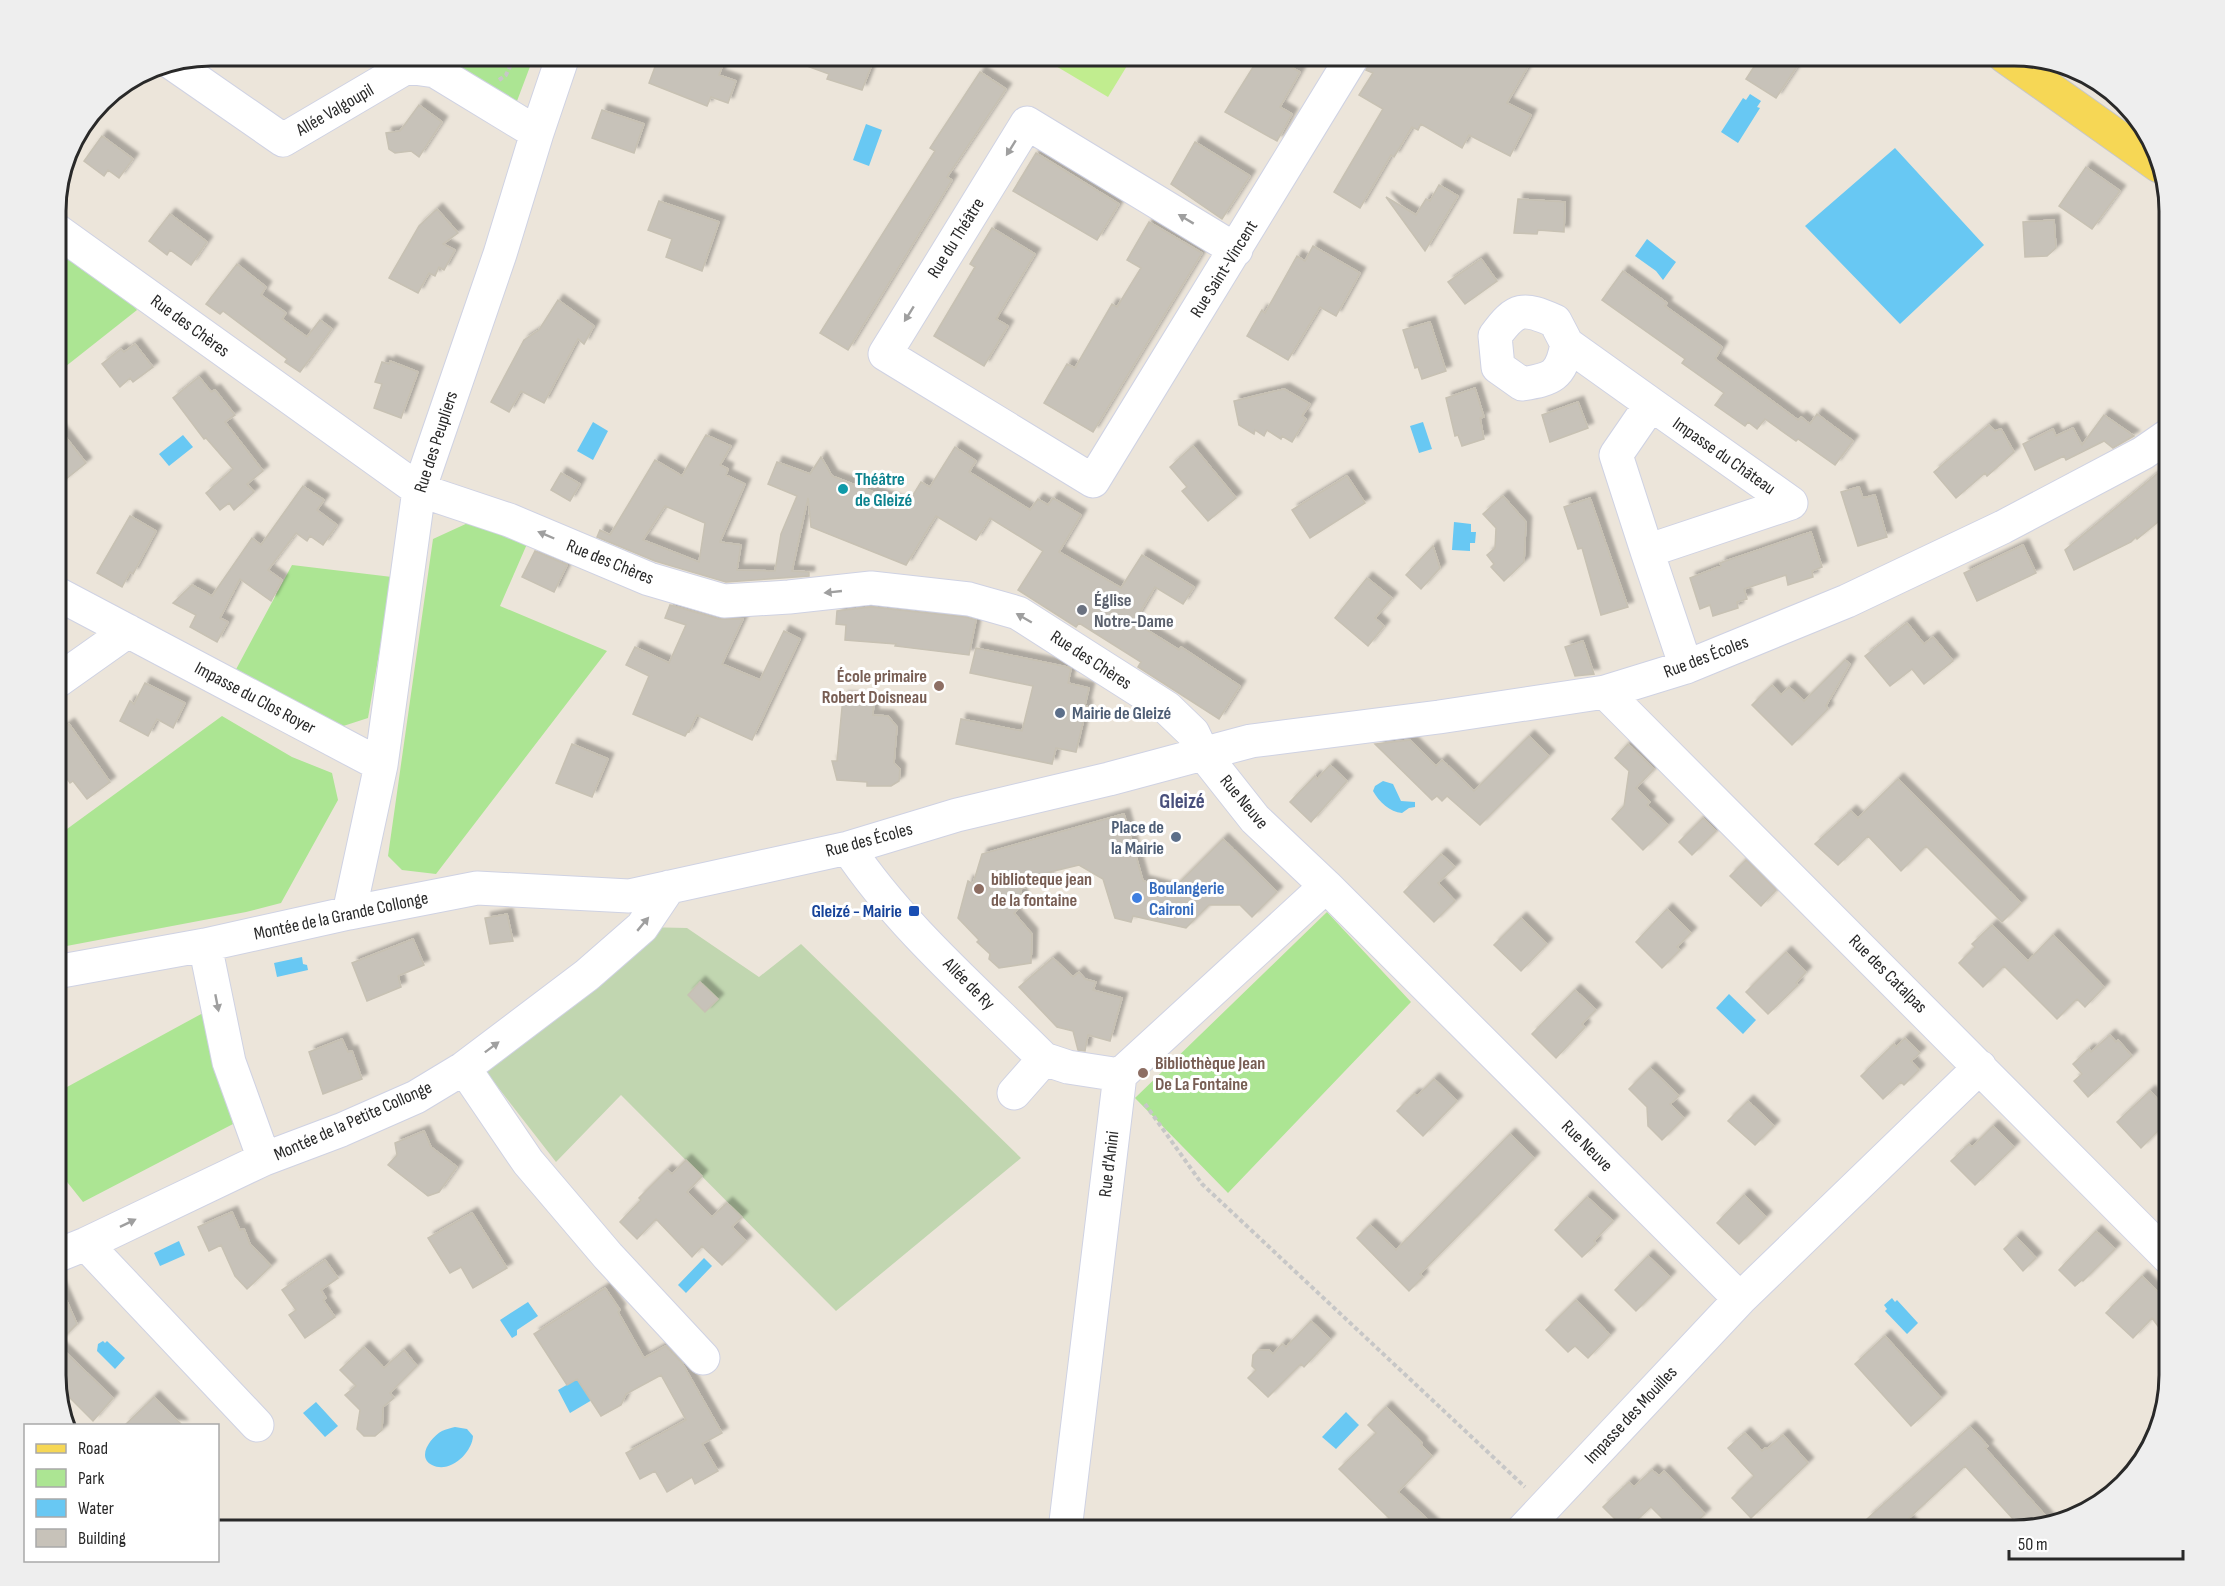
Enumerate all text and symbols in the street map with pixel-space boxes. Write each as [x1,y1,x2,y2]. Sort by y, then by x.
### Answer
street label: Allée Valgoupil [292,79,378,141]
one-way arrow [1006,140,1017,156]
street label: Rue du Théâtre [923,194,989,282]
one-way arrow [1178,214,1194,225]
street label: Rue Saint-Vincent [1186,216,1262,321]
street label: Rue des Chères [147,290,233,362]
one-way arrow [904,306,915,322]
street label: Rue des Peupliers [410,389,462,495]
street label: Impasse du Château [1669,413,1779,499]
place label: Théâtre de Gleizé [855,469,912,511]
marker: Théâtre de Gleizé [836,482,850,496]
one-way arrow [536,530,554,540]
street label: Rue des Chères [563,535,657,589]
one-way arrow [824,587,843,597]
place label: Église Notre-Dame [1094,590,1174,632]
marker: Église Notre-Dame [1075,603,1089,617]
one-way arrow [1015,613,1032,623]
street label: Rue des Chères [1047,626,1135,694]
street label: Rue des Écoles [1661,631,1751,683]
street label: Impasse du Clos Royer [191,657,319,739]
place label: École primaire Robert Doisneau [822,666,927,708]
marker: École primaire Robert Doisneau [932,679,946,693]
place label: Mairie de Gleizé [1072,703,1171,724]
marker: Mairie de Gleizé [1053,706,1067,720]
street label: Rue Neuve [1215,771,1273,833]
district label: Gleizé [1159,789,1205,814]
place label: Place de la Mairie [1111,817,1164,859]
street label: Rue des Écoles [823,818,915,862]
marker: Place de la Mairie [1169,830,1183,844]
place label: biblioteque jean de la fontaine [991,869,1092,911]
place label: Boulangerie Caironi [1149,878,1224,920]
marker: biblioteque jean de la fontaine [972,882,986,896]
street label: Montée de la Grande Collonge [252,887,430,945]
marker: Boulangerie Caironi [1130,891,1144,905]
place label: Gleizé - Mairie [811,901,902,922]
marker: Gleizé - Mairie [907,904,921,918]
one-way arrow [636,916,649,932]
street label: Rue des Catalpas [1845,931,1931,1017]
street label: Allée de Ry [938,953,999,1014]
one-way arrow [213,993,222,1012]
one-way arrow [484,1042,499,1054]
place label: Bibliothèque Jean De La Fontaine [1155,1053,1265,1095]
marker: Bibliothèque Jean De La Fontaine [1136,1066,1150,1080]
street label: Montée de la Petite Collonge [271,1077,435,1165]
street label: Rue Neuve [1557,1116,1617,1176]
street label: Rue d'Anini [1095,1130,1123,1198]
one-way arrow [120,1218,137,1228]
street label: Impasse des Mouilles [1580,1362,1682,1468]
legend [24,1424,219,1562]
text: Road [78,1438,108,1459]
text: Park [78,1468,104,1489]
text: Water [78,1498,114,1519]
scale bar [2009,1523,2183,1561]
text: Building [78,1528,126,1549]
text: 50 m [2018,1534,2048,1555]

